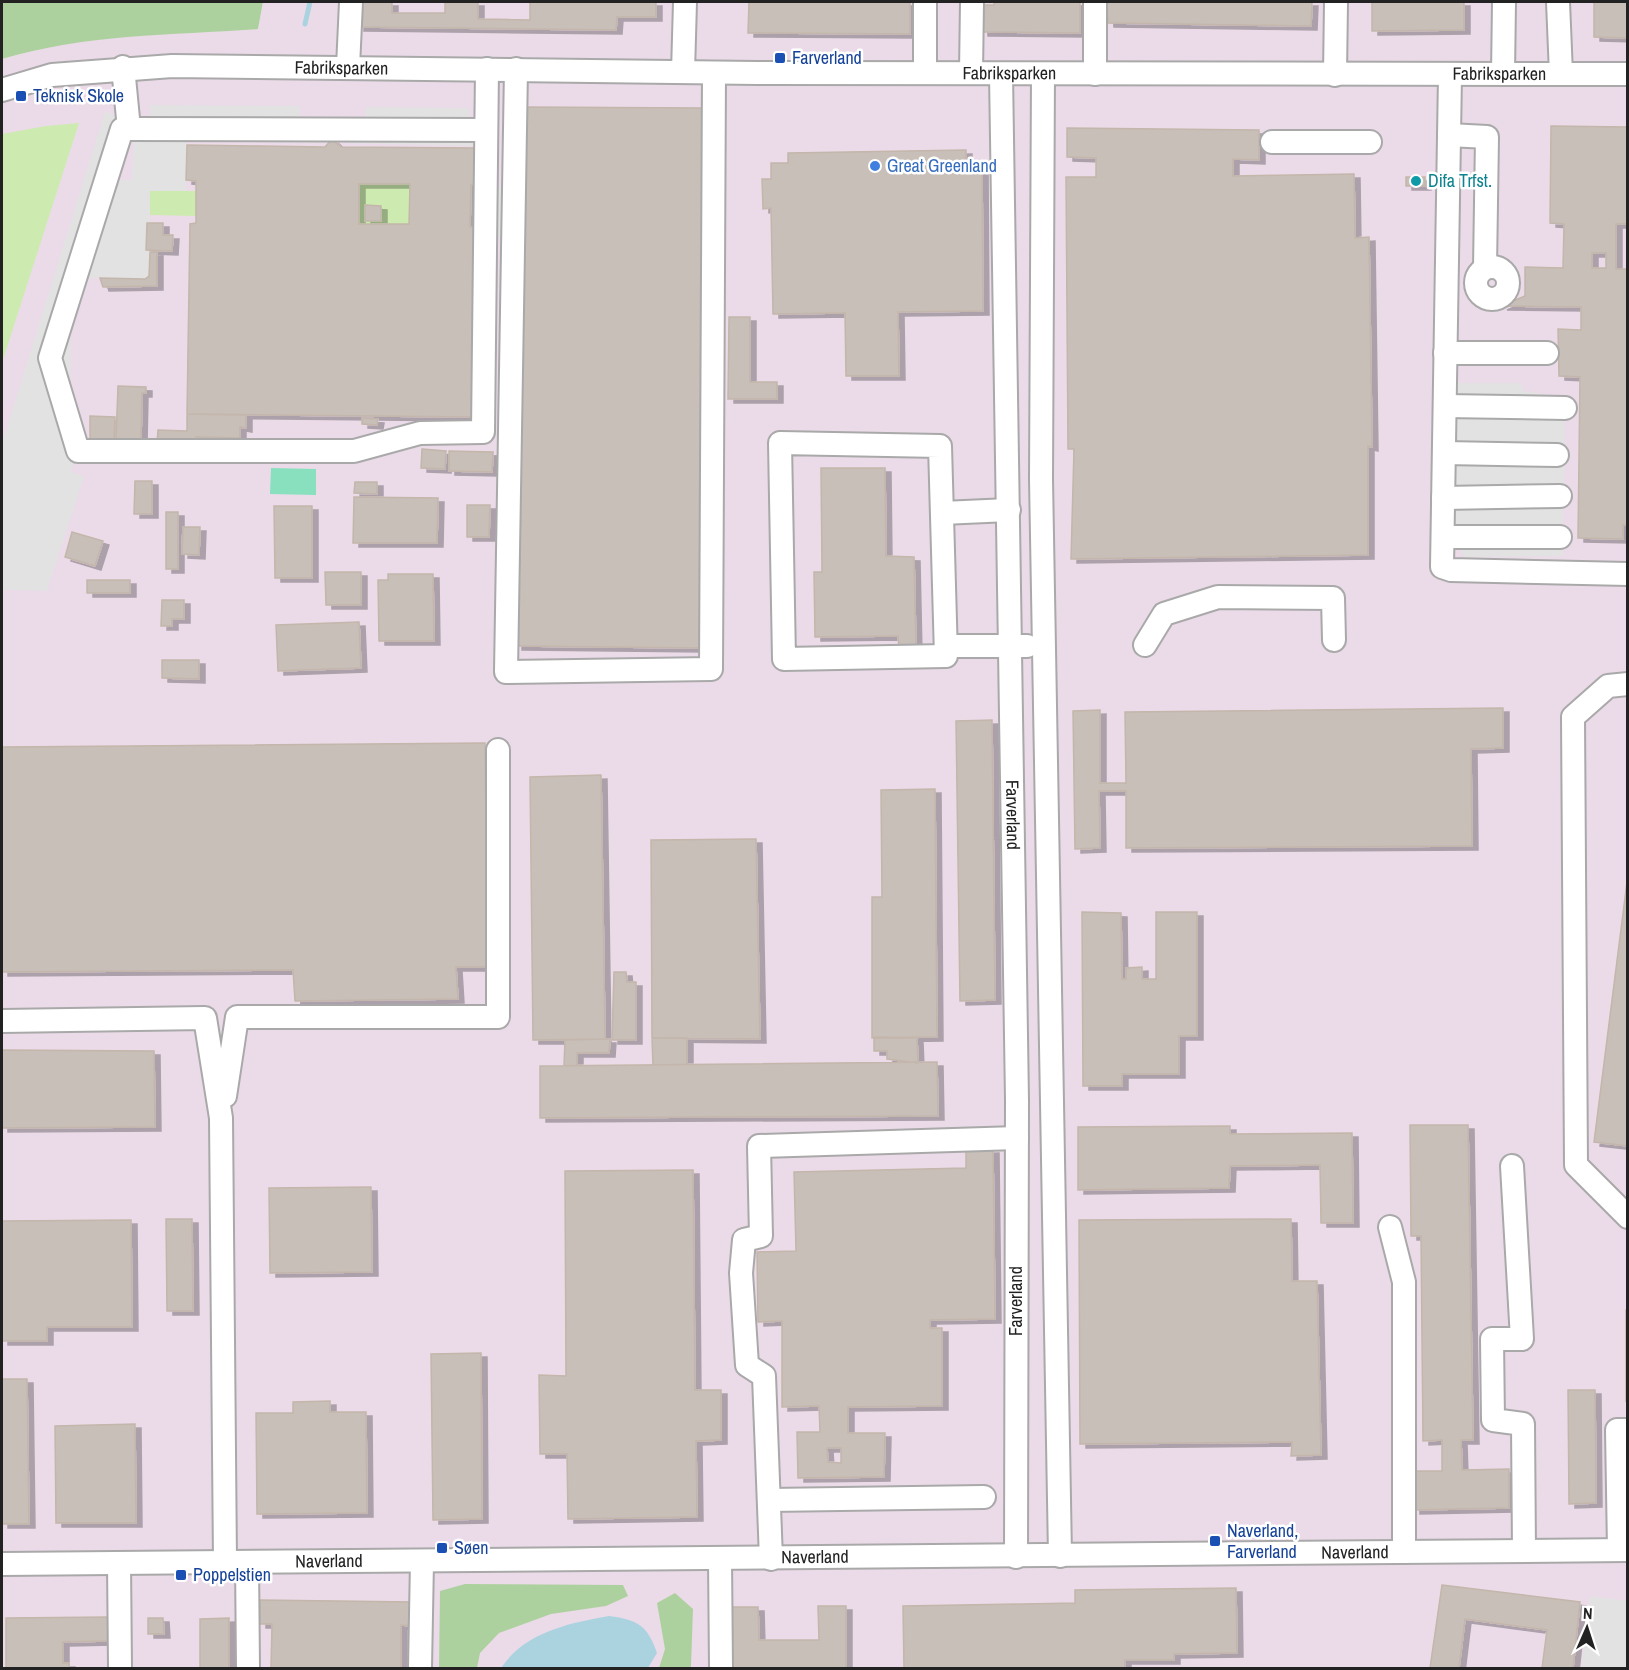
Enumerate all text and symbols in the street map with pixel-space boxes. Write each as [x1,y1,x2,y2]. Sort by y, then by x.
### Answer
place label: Farverland [792,45,862,70]
marker: Farverland [773,51,787,65]
street label: Fabriksparken [294,54,388,81]
street label: Fabriksparken [963,60,1056,85]
street label: Fabriksparken [1453,61,1546,86]
place label: Teknisk Skole [33,83,124,108]
marker: Teknisk Skole [14,89,28,103]
place label: Great Greenland [887,153,997,178]
marker: Great Greenland [868,159,882,173]
place label: Difa Trfst. [1428,168,1492,193]
marker: Difa Trfst. [1409,174,1423,188]
street label: Farverland [1000,780,1026,850]
street label: Farverland [1003,1266,1028,1336]
place label: Naverland, Farverland [1227,1518,1298,1564]
marker: Naverland, Farverland [1208,1534,1222,1548]
place label: Søen [454,1535,488,1560]
street label: Naverland [1321,1539,1389,1565]
marker: Søen [435,1541,449,1555]
street label: Naverland [781,1544,849,1569]
street label: Naverland [295,1548,363,1573]
place label: Poppelstien [193,1562,271,1587]
marker: Poppelstien [174,1568,188,1582]
north arrow [1557,1598,1617,1658]
text: N [1582,1602,1593,1624]

